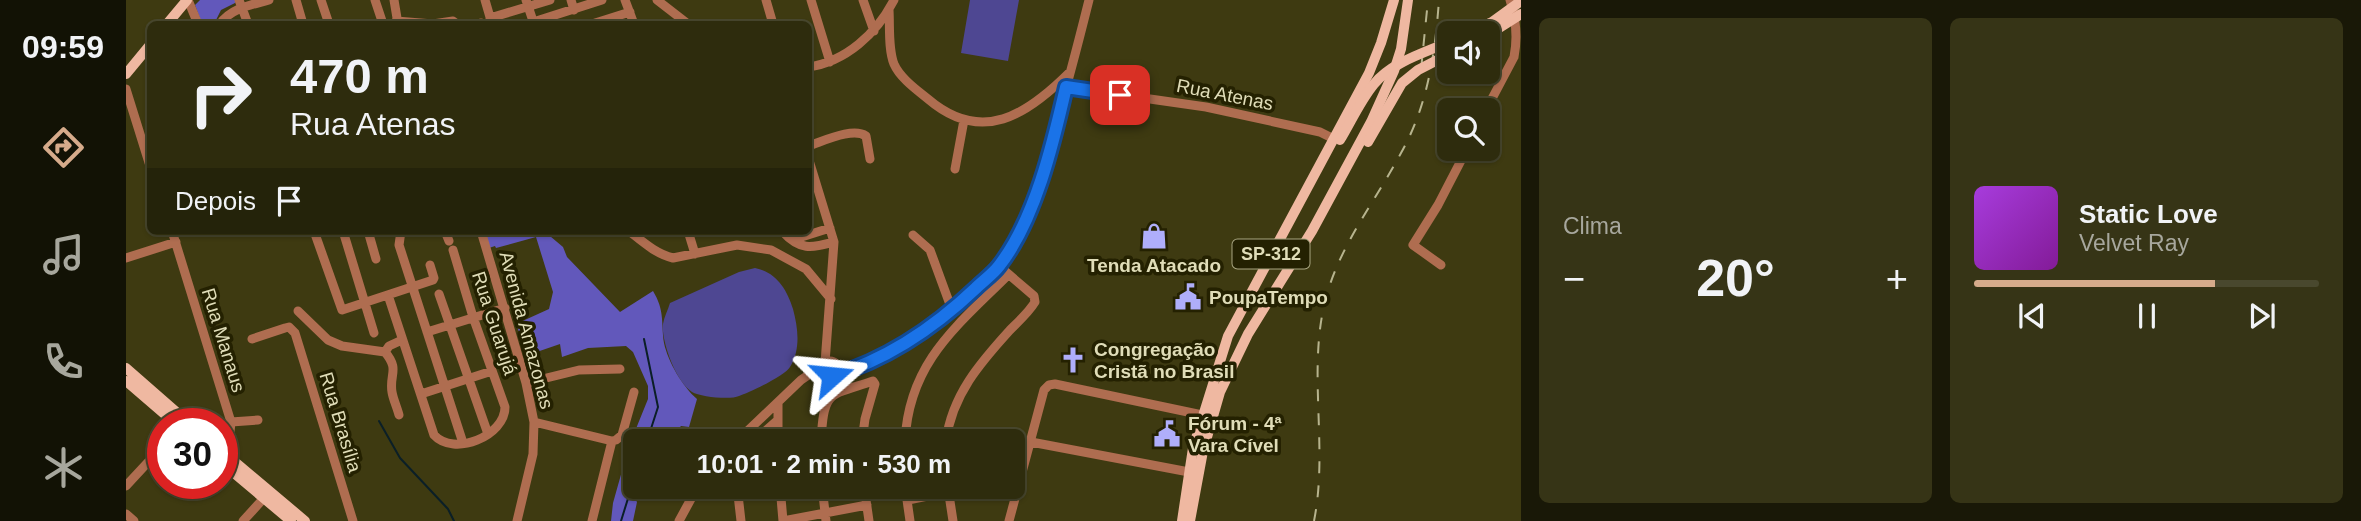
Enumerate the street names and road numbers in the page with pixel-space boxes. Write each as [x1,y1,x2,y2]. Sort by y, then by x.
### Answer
street label: Rua Atenas [1175,75,1275,114]
road number: SP-312 [1232,240,1310,268]
street label: Avenida Amazonas [495,249,558,411]
street label: Rua Guarujá [468,269,521,378]
street label: Rua Manaus [198,286,249,395]
street label: Rua Brasília [315,370,366,475]

